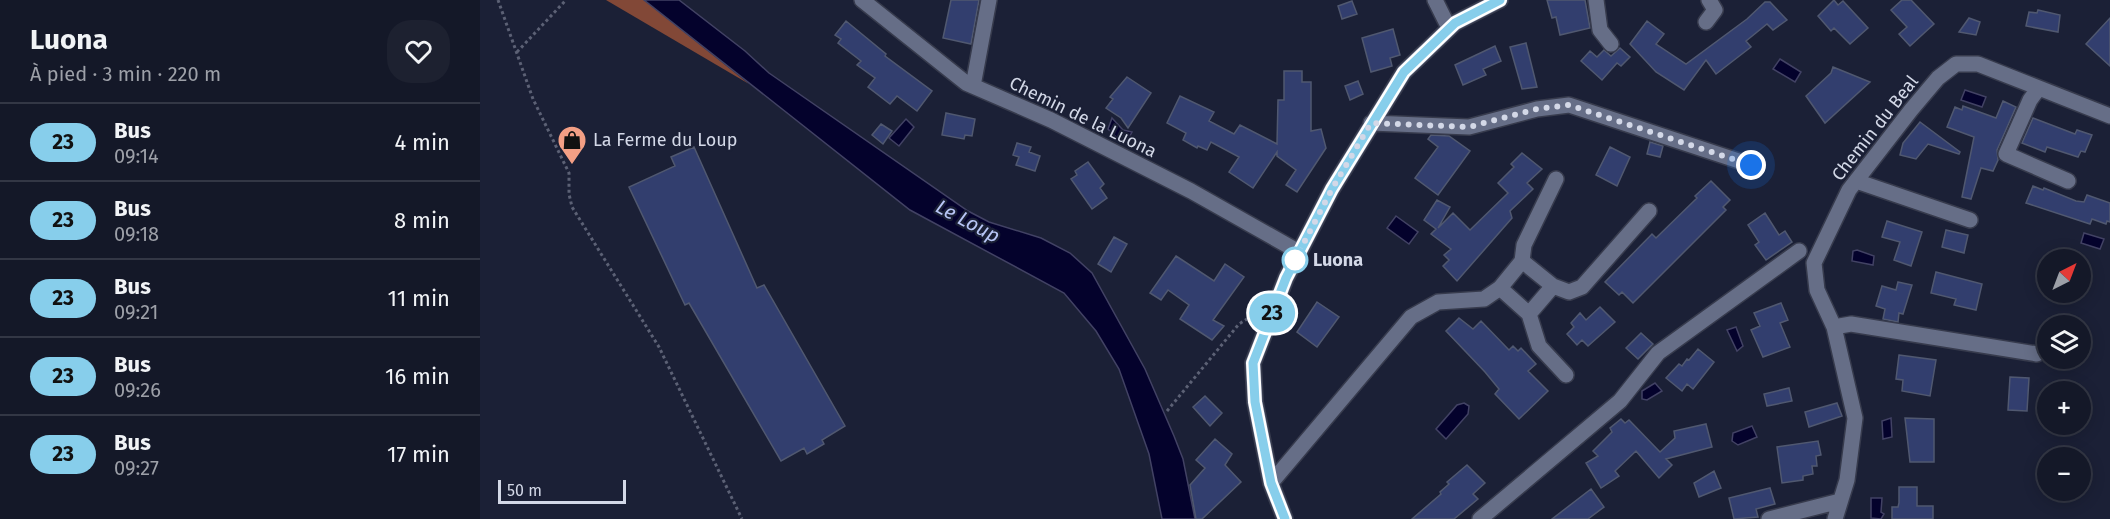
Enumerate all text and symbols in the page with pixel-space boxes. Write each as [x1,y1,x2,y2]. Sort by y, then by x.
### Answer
button: heart [387,20,450,83]
text: Luona [30,23,108,56]
text: À pied · 3 min · 220 m [30,62,221,86]
street label: Chemin du Beal [1827,71,1923,185]
street label: Chemin de la Luona [1006,72,1160,162]
text: Bus [114,117,151,144]
shop icon: La Ferme du Loup [556,124,588,166]
text: 23 [52,129,74,155]
text: 4 min [395,129,450,156]
place label: La Ferme du Loup [593,129,738,151]
text: 09:14 [114,144,159,168]
your location [1736,150,1766,180]
water label: Le Loup [932,194,1004,248]
text: Bus [114,195,151,222]
text: 23 [52,207,74,233]
text: 8 min [394,207,450,234]
text: 09:18 [114,222,159,246]
marker: Luona [1282,247,1308,273]
place label: Luona [1313,249,1363,271]
north arrow [2037,249,2091,303]
map controls [2037,249,2091,501]
text: Bus [114,273,151,300]
text: 23 [52,285,74,311]
text: 11 min [387,285,450,312]
line badge: 23 [1245,294,1299,332]
text: 09:21 [114,300,158,324]
text: 23 [1261,300,1283,326]
button: layers [2037,315,2091,369]
text: Bus [114,351,151,378]
text: 23 [52,363,74,389]
text: 16 min [385,363,450,390]
text: 09:26 [114,378,161,402]
button: + [2037,381,2091,435]
text: Bus [114,429,151,456]
text: 23 [52,441,74,467]
text: 17 min [387,441,450,468]
button: − [2037,447,2091,501]
text: 09:27 [114,456,159,480]
scale bar [498,477,626,504]
text: 50 m [507,481,542,500]

